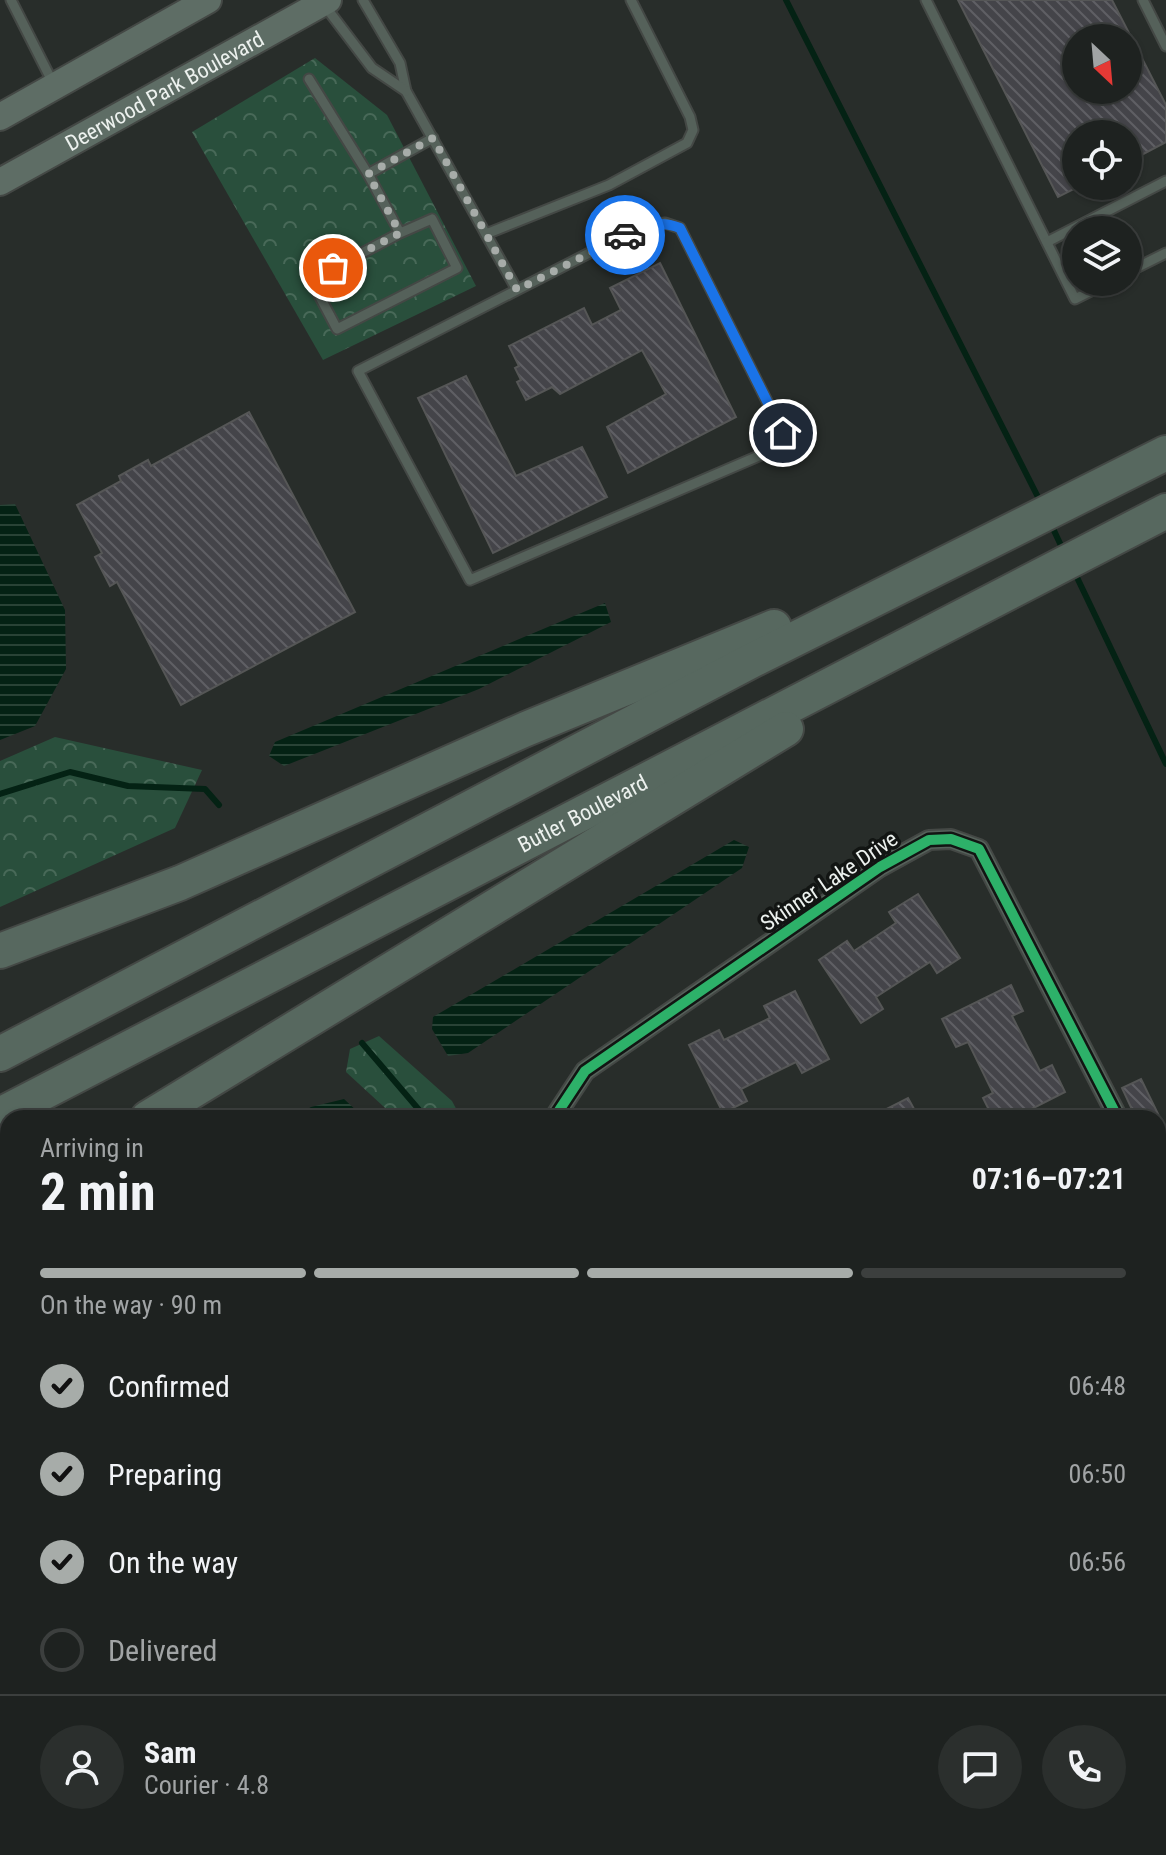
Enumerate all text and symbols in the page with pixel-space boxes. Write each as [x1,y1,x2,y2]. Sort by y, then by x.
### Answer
north arrow [1062,24,1142,104]
map controls [1062,24,1142,296]
street label: Deerwood Park Boulevard [61,26,268,156]
button: locate [1062,120,1142,200]
courier [585,195,665,275]
icon: car [603,213,647,257]
button: layers [1062,216,1142,296]
pin [299,234,367,302]
icon: bag [311,246,355,290]
pin [749,399,817,467]
icon: home [761,411,805,455]
street label: Butler Boulevard [513,769,651,857]
street label: Skinner Lake Drive [756,826,902,936]
text: Arriving in [40,1133,144,1163]
text: 07:16–07:21 [972,1161,1126,1196]
text: 2 min [40,1162,156,1223]
text: On the way · 90 m [40,1290,222,1320]
icon: check [40,1364,84,1408]
text: Confirmed [108,1369,230,1404]
text: 06:48 [1069,1371,1126,1401]
icon: check [40,1452,84,1496]
text: Preparing [108,1457,222,1492]
text: 06:50 [1069,1459,1126,1489]
icon: check [40,1540,84,1584]
text: On the way [108,1545,238,1580]
text: 06:56 [1069,1547,1126,1577]
text: Delivered [108,1633,217,1668]
button: person [40,1725,124,1809]
button: chat [938,1725,1022,1809]
button: phone [1042,1725,1126,1809]
text: Sam [144,1735,197,1770]
text: Courier · 4.8 [144,1770,269,1800]

